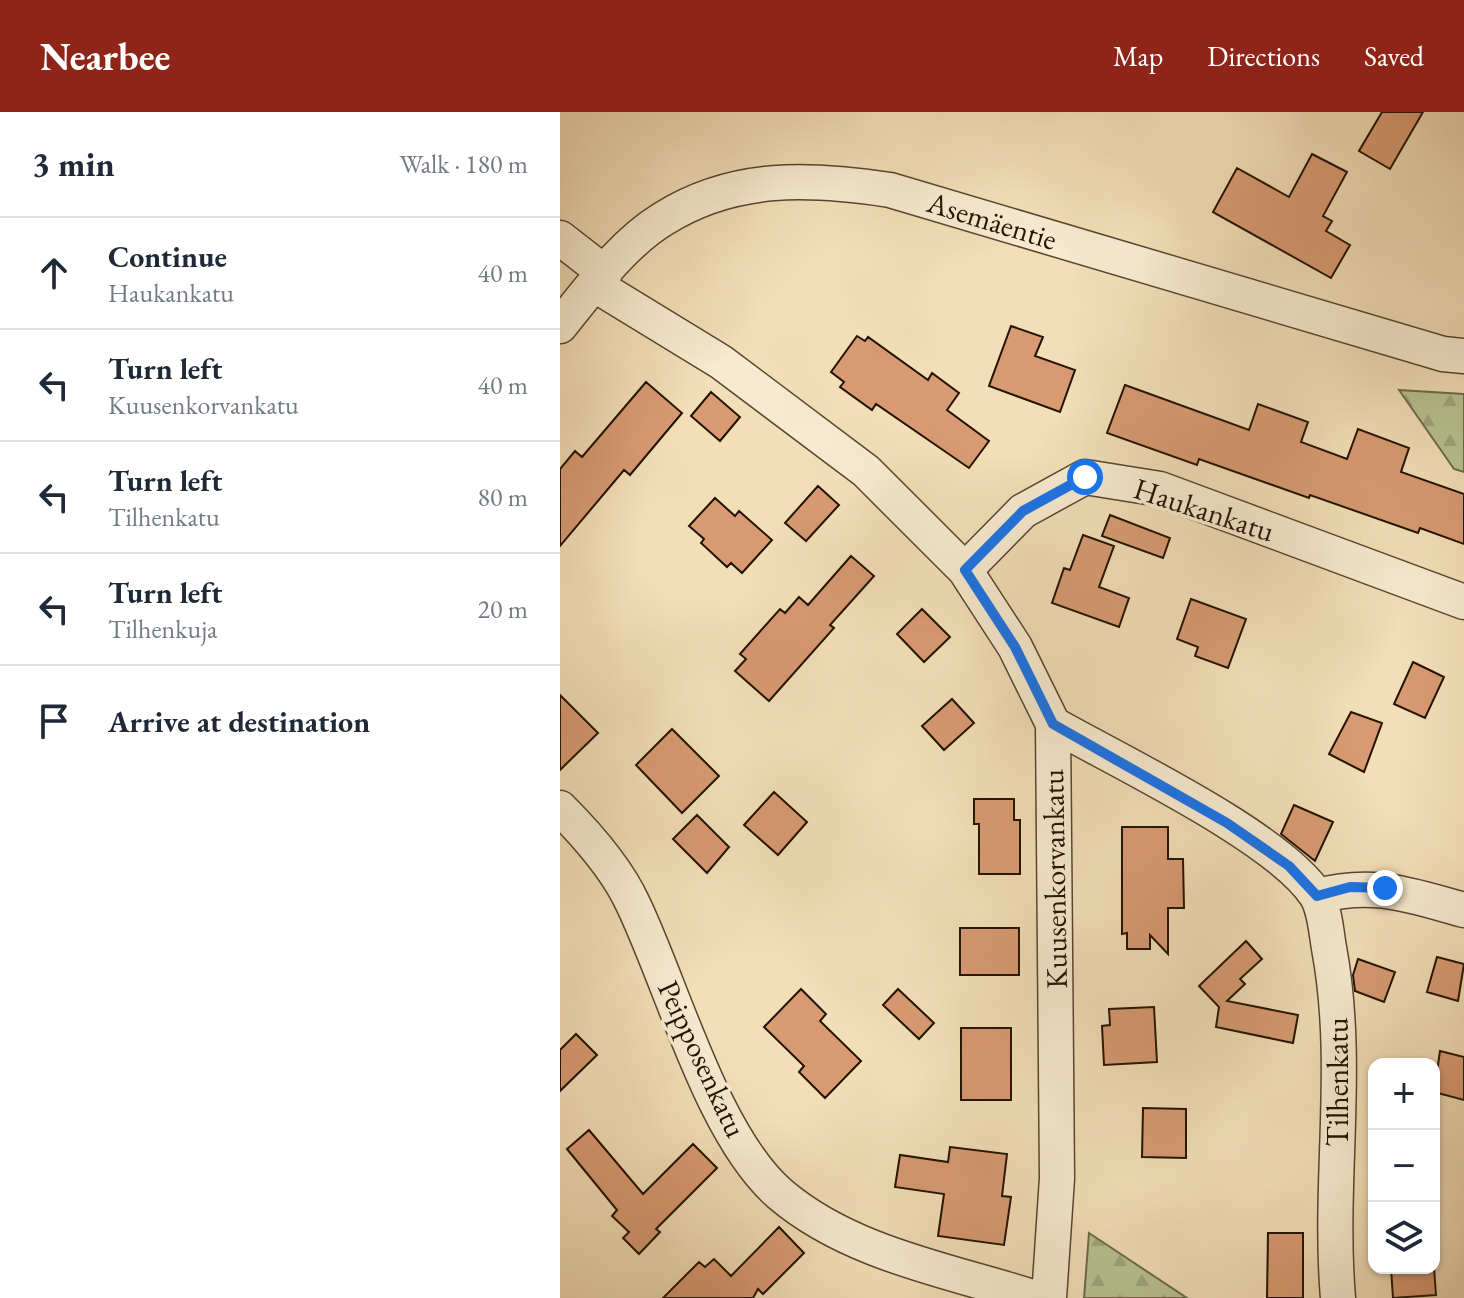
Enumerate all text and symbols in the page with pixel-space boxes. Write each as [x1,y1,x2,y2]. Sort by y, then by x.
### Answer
text: Nearbee [40,32,170,81]
text: Map [1113,38,1163,74]
text: Directions [1207,38,1320,74]
text: Saved [1364,38,1424,74]
text: 3 min [32,142,115,186]
text: Walk · 180 m [400,147,528,181]
street label: Asemäentie [922,182,1062,259]
text: Continue [108,237,227,276]
icon: ahead [32,251,76,295]
text: 40 m [478,256,528,290]
text: Haukankatu [108,276,234,310]
text: Turn left [108,349,222,388]
icon: left [32,363,76,407]
text: 40 m [478,368,528,402]
text: Kuusenkorvankatu [108,388,299,422]
route start [1067,459,1103,495]
text: Turn left [108,461,222,500]
street label: Haukankatu [1129,469,1279,551]
icon: left [32,475,76,519]
text: 80 m [478,480,528,514]
text: Tilhenkatu [108,500,220,534]
text: Turn left [108,573,222,612]
icon: left [32,587,76,631]
text: 20 m [478,592,528,626]
text: Tilhenkuja [108,612,217,646]
icon: arrive [32,699,76,743]
text: Arrive at destination [108,702,370,741]
street label: Kuusenkorvankatu [1033,769,1076,989]
route end [1367,870,1403,906]
street label: Peipposenkatu [649,974,756,1144]
street label: Tilhenkatu [1318,1017,1357,1146]
map controls [1368,1058,1440,1274]
button: + [1368,1058,1440,1130]
button: − [1368,1130,1440,1202]
button: layers [1368,1202,1440,1274]

